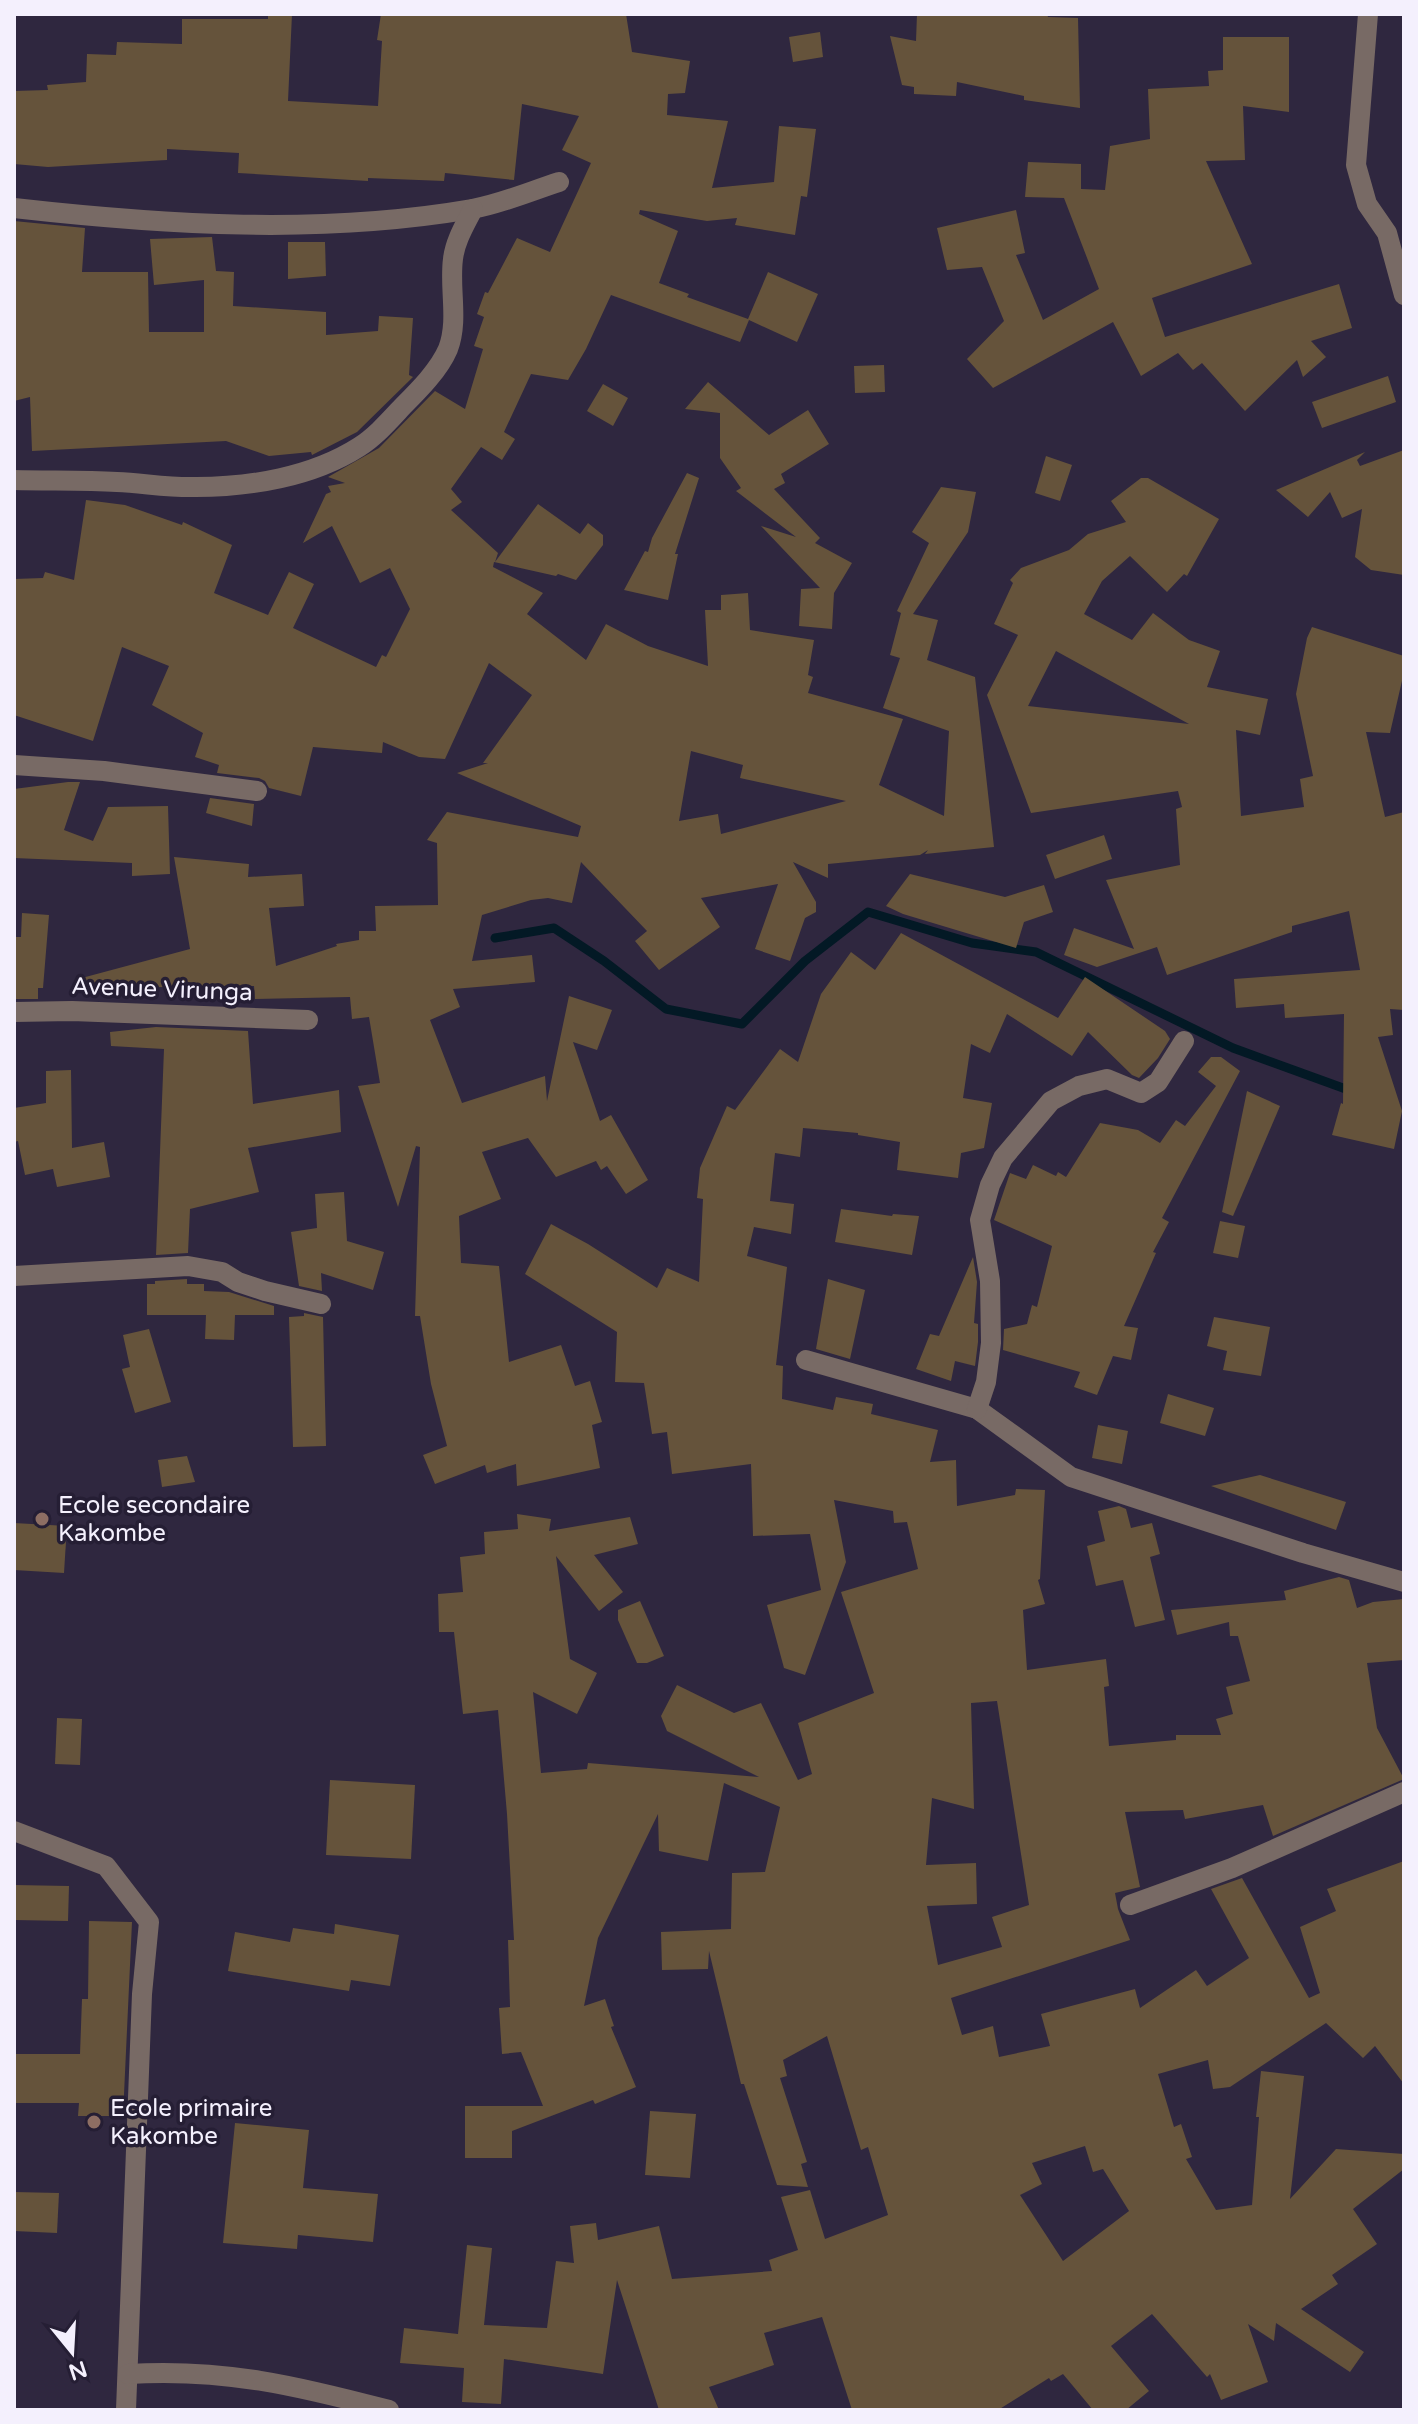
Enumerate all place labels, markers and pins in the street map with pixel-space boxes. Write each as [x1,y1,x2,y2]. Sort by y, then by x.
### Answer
place label: Ecole secondaire Kakombe [58,1491,250,1548]
marker: Ecole secondaire Kakombe [33,1510,51,1528]
place label: Ecole primaire Kakombe [110,2094,272,2151]
marker: Ecole primaire Kakombe [85,2113,103,2131]

